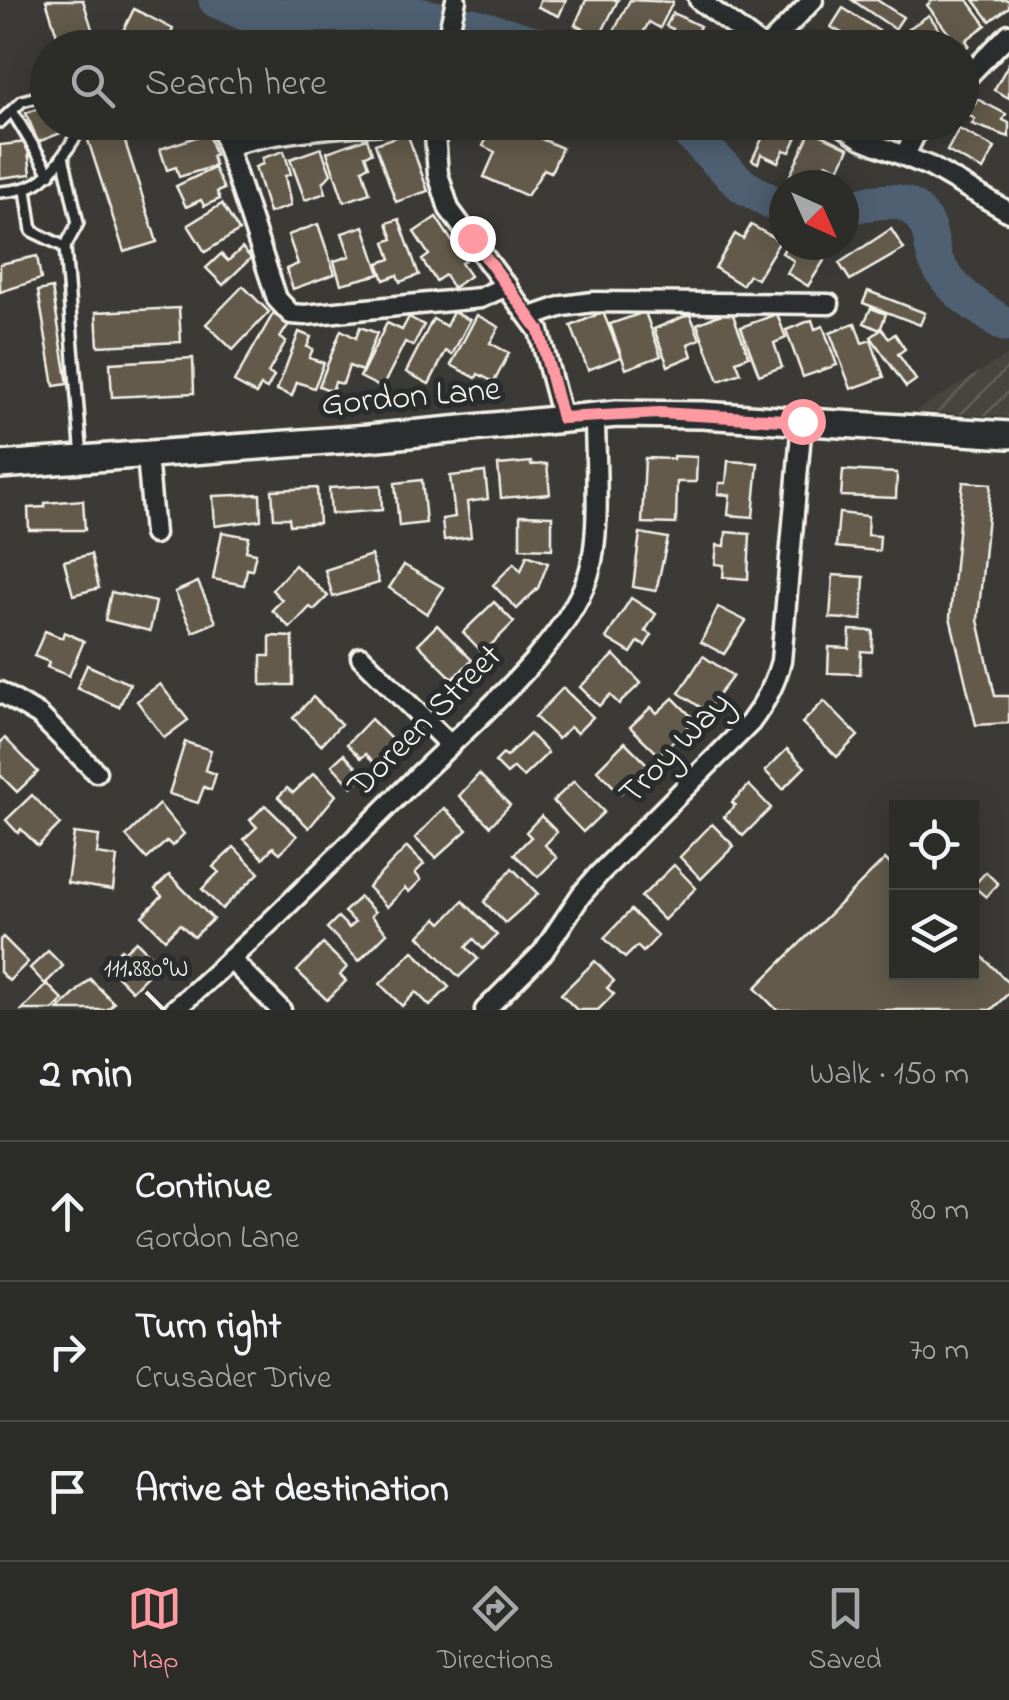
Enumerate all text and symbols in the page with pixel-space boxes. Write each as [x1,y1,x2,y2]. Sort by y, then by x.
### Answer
search box [30,30,979,140]
text: Search here [145,57,327,113]
icon: search [65,58,120,113]
north arrow [769,170,859,260]
route end [450,216,496,262]
street label: Gordon Lane [319,365,503,431]
route start [780,399,826,445]
street label: Doreen Street [336,633,515,812]
street label: Troy Way [608,680,744,818]
map controls [889,800,979,980]
button: locate [889,800,979,890]
button: layers [889,890,979,980]
text: 111.880°W [104,952,188,988]
text: 2 min [40,1045,132,1106]
text: Walk · 150 m [810,1052,969,1099]
text: Continue [135,1160,271,1216]
icon: ahead [40,1184,95,1239]
text: 80 m [910,1188,969,1235]
text: Gordon Lane [135,1216,299,1263]
text: Turn right [135,1300,281,1356]
icon: right [40,1324,95,1379]
text: 70 m [909,1328,969,1375]
text: Crusader Drive [135,1356,331,1403]
text: Arrive at destination [135,1463,449,1519]
icon: arrive [40,1464,95,1519]
tab: Map [127,1581,182,1682]
tab: Directions [437,1581,554,1682]
tab: Saved [809,1581,882,1682]

